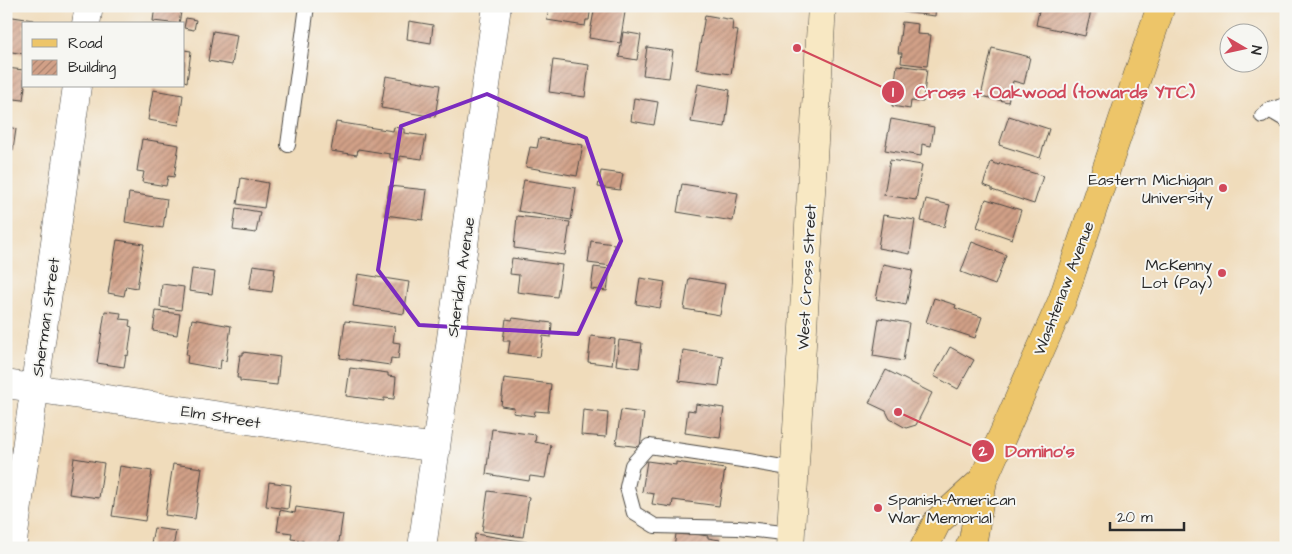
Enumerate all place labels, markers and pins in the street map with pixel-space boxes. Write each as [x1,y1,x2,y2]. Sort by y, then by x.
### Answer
callout: Cross + Oakwood (towards YTC) [880,75,1205,108]
place label: Eastern Michigan University [1088,169,1213,210]
marker: Eastern Michigan University [1217,182,1229,194]
place label: McKenny Lot (Pay) [1142,254,1212,295]
marker: McKenny Lot (Pay) [1216,267,1228,279]
callout: Domino's [970,434,1085,467]
place label: Spanish-American War Memorial [888,489,1016,529]
marker: Spanish-American War Memorial [872,502,884,514]

